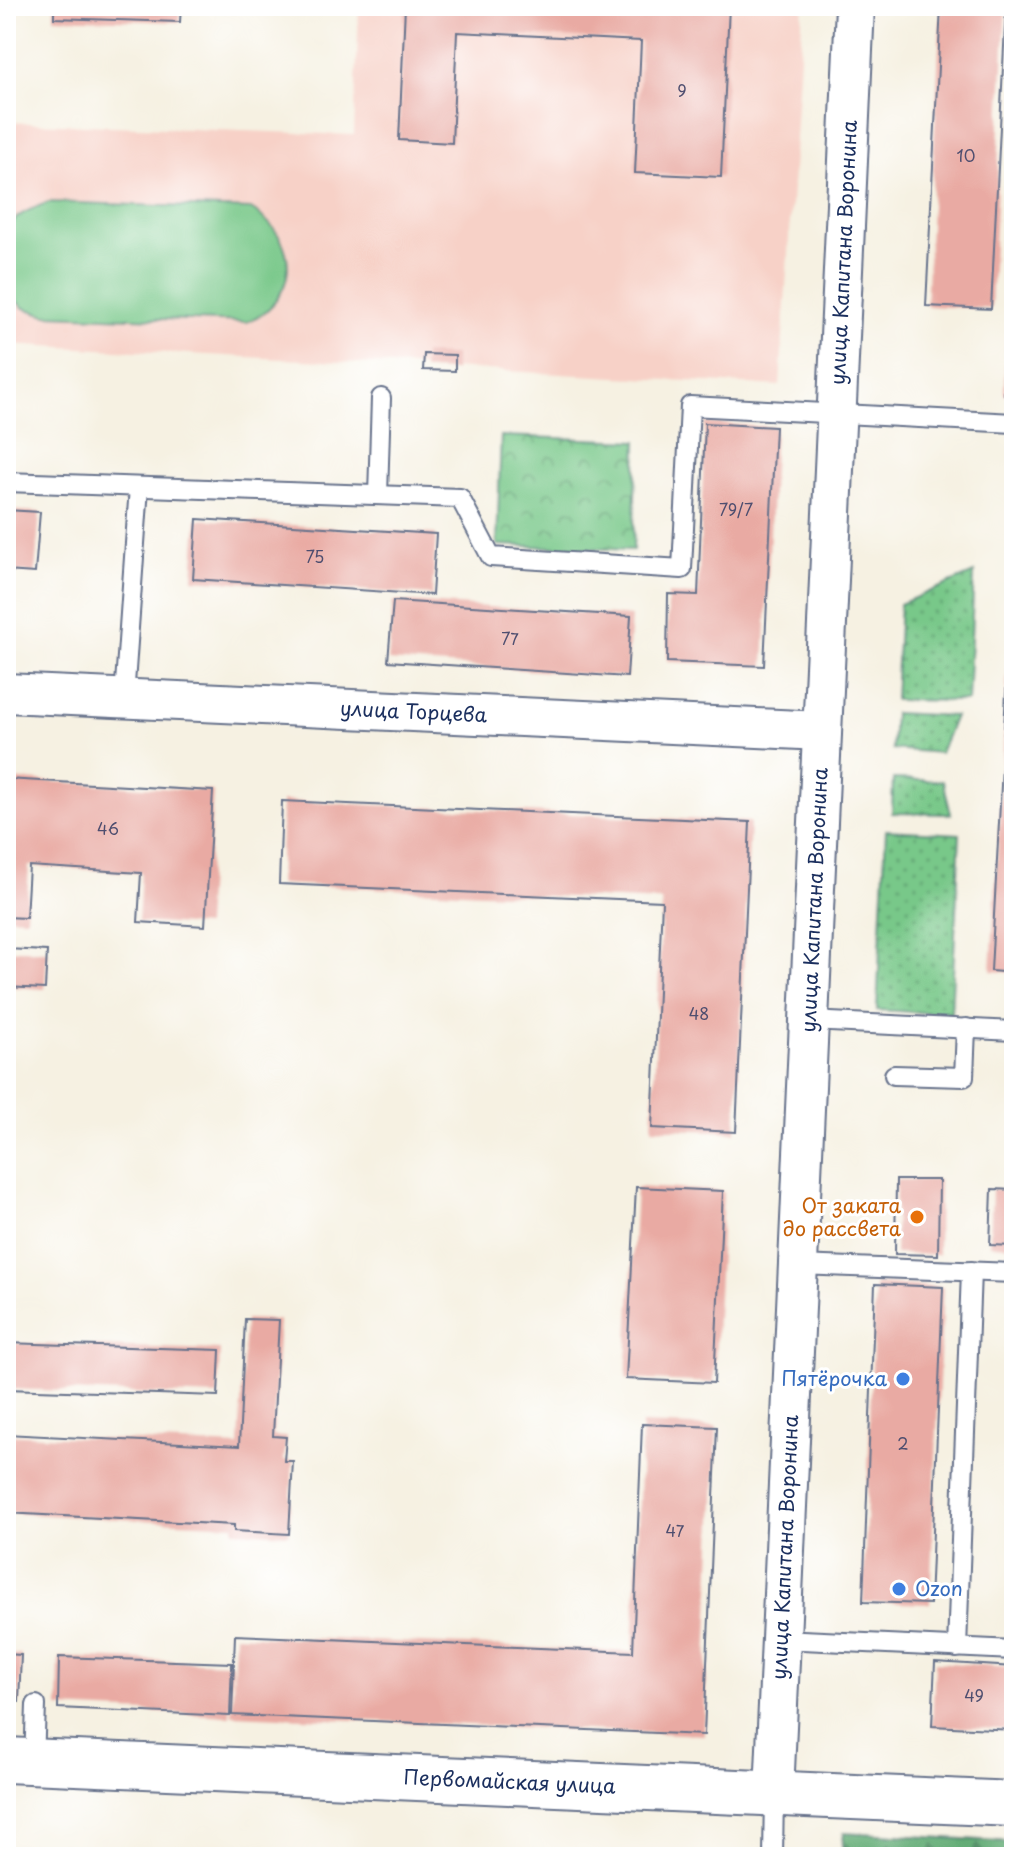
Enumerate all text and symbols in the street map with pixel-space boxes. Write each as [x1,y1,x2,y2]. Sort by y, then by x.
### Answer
house number: 9 [677,78,687,102]
street label: улица Капитана Воронина [822,119,864,386]
house number: 10 [957,143,975,167]
house number: 79/7 [719,497,753,521]
house number: 75 [306,544,324,568]
house number: 77 [501,626,519,650]
street label: улица Торцева [339,693,488,729]
street label: улица Капитана Воронина [792,766,834,1033]
house number: 46 [97,816,119,840]
house number: 48 [689,1001,709,1025]
place label: От заката до рассвета [783,1190,902,1243]
marker: От заката до рассвета [908,1208,926,1226]
place label: Пятёрочка [781,1363,887,1393]
marker: Пятёрочка [894,1370,912,1388]
street label: улица Капитана Воронина [763,1414,805,1680]
house number: 2 [897,1431,909,1455]
house number: 47 [666,1518,685,1542]
place label: Ozon [915,1573,963,1603]
marker: Ozon [890,1580,908,1598]
house number: 49 [964,1683,984,1707]
street label: Первомайская улица [403,1761,617,1801]

